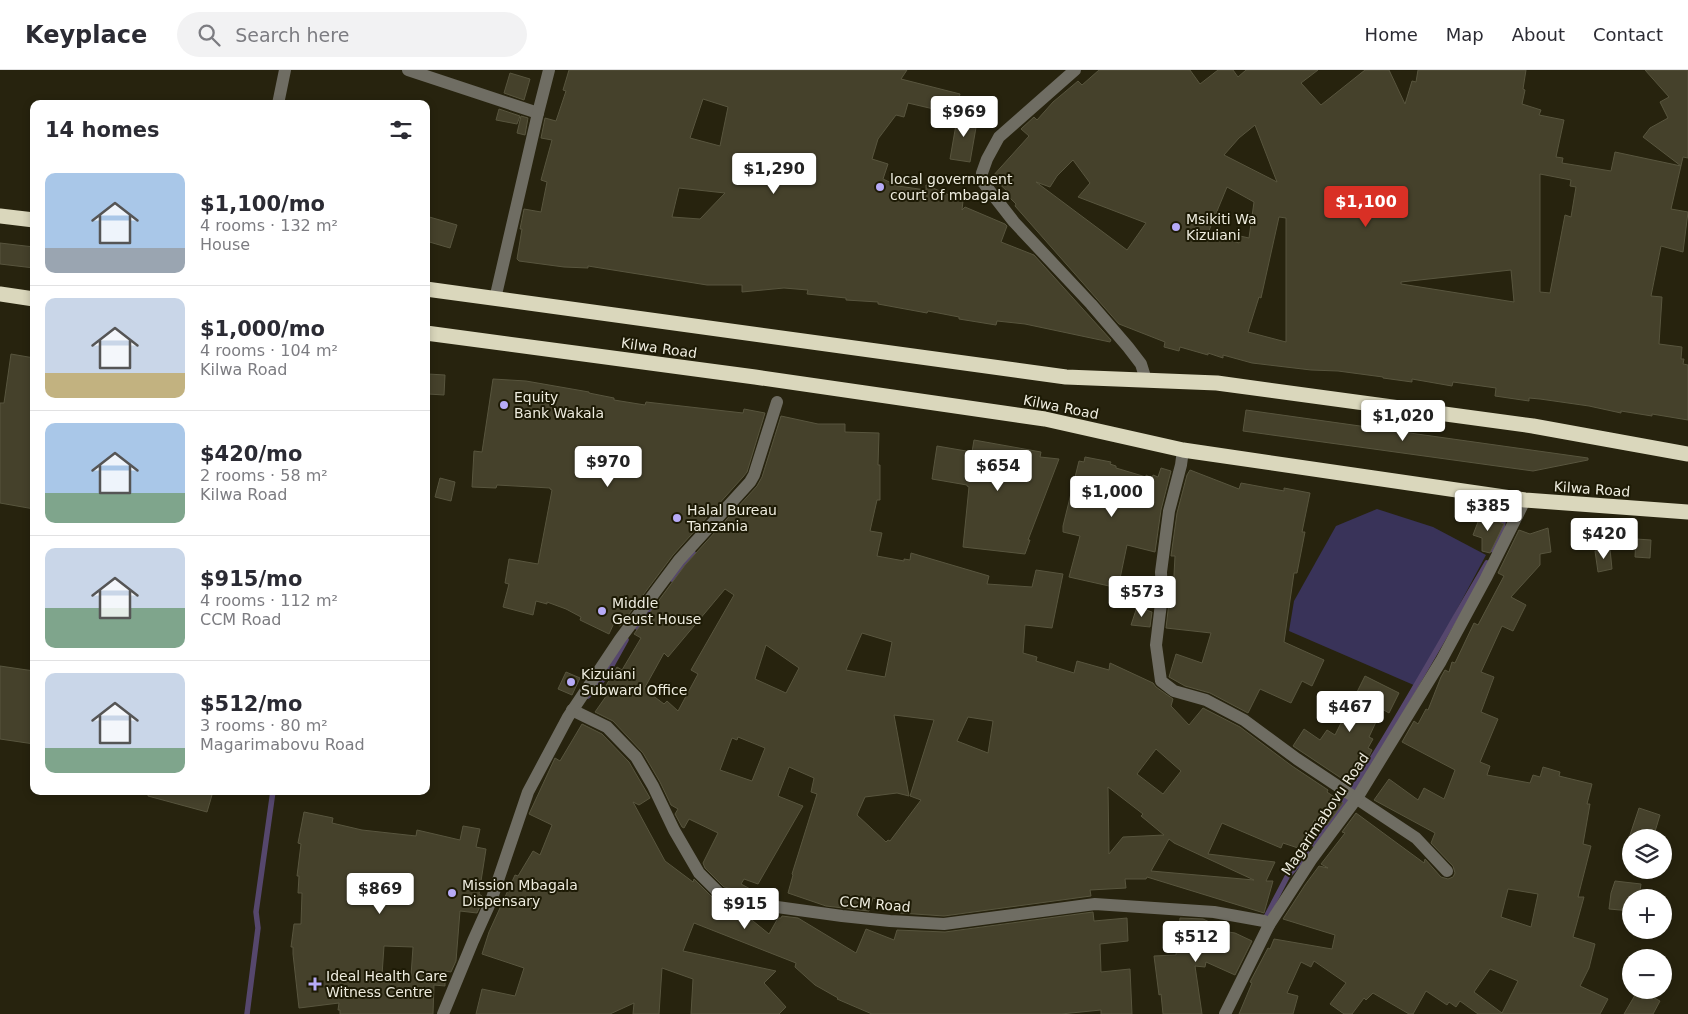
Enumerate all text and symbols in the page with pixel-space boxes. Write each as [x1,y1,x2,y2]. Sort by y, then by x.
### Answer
search box [177,12,527,57]
text: Keyplace [25,21,147,49]
icon: search [195,21,223,49]
text: Search here [235,24,349,46]
text: Home [1365,24,1418,45]
text: Map [1446,24,1484,45]
text: About [1512,24,1565,45]
text: Contact [1593,24,1663,45]
pin: $969 [934,96,994,138]
text: $969 [942,102,986,121]
icon: filters [387,116,415,144]
text: 14 homes [45,118,160,142]
pin: $1,290 [733,152,815,195]
text: $1,290 [743,159,805,178]
place label: local government court of mbagala [890,171,1013,203]
marker: local government court of mbagala [874,181,886,193]
pin: $1,100 [1325,186,1407,228]
text: $1,100/mo [200,192,325,216]
text: $1,100 [1335,192,1397,211]
icon: home [85,193,145,253]
place label: Msikiti Wa Kizuiani [1186,211,1257,243]
text: 4 rooms · 132 m² [200,216,338,235]
marker: Msikiti Wa Kizuiani [1170,221,1182,233]
text: House [200,235,250,254]
text: $1,000/mo [200,317,325,341]
icon: home [85,318,145,378]
street label: Kilwa Road [620,335,698,361]
text: 4 rooms · 104 m² [200,341,338,360]
text: Kilwa Road [200,360,288,379]
place label: Equity Bank Wakala [514,389,604,421]
street label: Kilwa Road [1022,392,1100,422]
marker: Equity Bank Wakala [498,399,510,411]
pin: $1,020 [1362,400,1444,442]
text: $1,020 [1372,406,1434,425]
text: $420/mo [200,442,302,466]
icon: home [85,443,145,503]
pin: $970 [578,446,638,488]
pin: $654 [968,450,1028,492]
text: $970 [586,452,630,471]
text: $654 [976,456,1020,475]
text: 2 rooms · 58 m² [200,466,328,485]
pin: $1,000 [1071,476,1153,518]
street label: Kilwa Road [1553,478,1631,500]
text: $1,000 [1081,482,1143,501]
text: Kilwa Road [200,485,288,504]
pin: $385 [1458,490,1518,532]
text: $385 [1466,496,1510,515]
place label: Halal Bureau Tanzania [686,502,777,534]
marker: Halal Bureau Tanzania [671,512,683,524]
pin: $420 [1574,518,1634,560]
text: $420 [1582,524,1626,543]
text: $915/mo [200,567,302,591]
icon: home [85,568,145,628]
pin: $573 [1112,576,1172,618]
text: $573 [1120,582,1164,601]
text: 4 rooms · 112 m² [200,591,338,610]
place label: Middle Geust House [612,595,701,627]
marker: Middle Geust House [596,605,608,617]
text: CCM Road [200,610,281,629]
place label: Kizuiani Subward Office [581,666,687,698]
marker: Kizuiani Subward Office [565,676,577,688]
pin: $467 [1320,690,1380,733]
text: $512/mo [200,692,302,716]
icon: home [85,693,145,753]
text: $467 [1328,697,1372,716]
text: 3 rooms · 80 m² [200,716,328,735]
text: Magarimabovu Road [200,735,365,754]
street label: Magarimabovu Road [1278,750,1372,878]
map controls [1622,829,1672,999]
button: layers [1622,829,1672,879]
pin: $869 [350,872,410,915]
place label: Mission Mbagala Dispensary [462,877,578,909]
text: $869 [358,879,402,898]
marker: Mission Mbagala Dispensary [446,887,458,899]
pin: $915 [715,888,775,930]
button: + [1622,889,1672,939]
street label: CCM Road [839,893,911,915]
text: $915 [723,894,767,913]
pin: $512 [1166,920,1226,963]
text: $512 [1174,927,1218,946]
button: − [1622,949,1672,999]
place label: Ideal Health Care Witness Centre [326,968,447,1000]
marker: Ideal Health Care Witness Centre [308,977,322,991]

